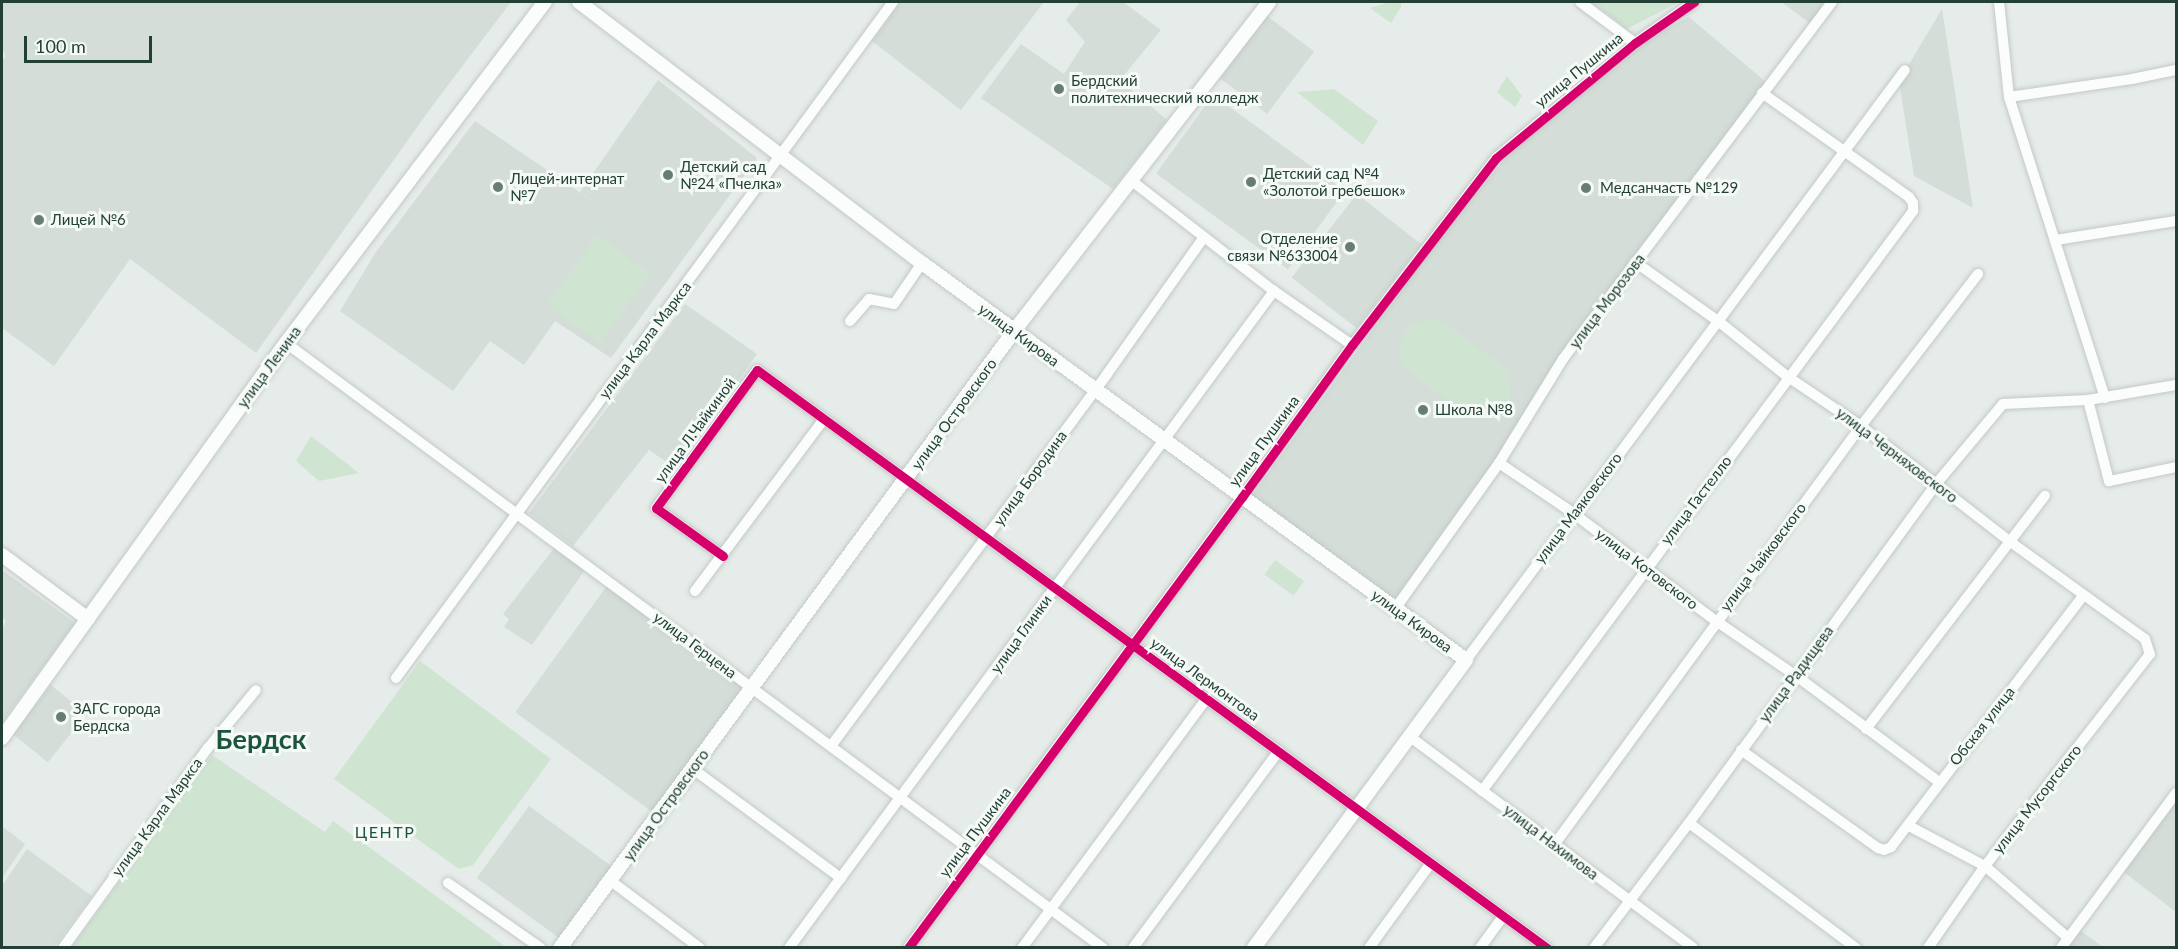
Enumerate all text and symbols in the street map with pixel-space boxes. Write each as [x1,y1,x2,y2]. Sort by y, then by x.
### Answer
scale bar [27,24,154,62]
street label: улица Пушкина [1531,29,1627,111]
text: 100 m [35,35,86,57]
place label: Бердский политехнический колледж [1071,71,1259,106]
marker: Бердский политехнический колледж [1052,82,1066,96]
place label: Детский сад №24 «Пчелка» [680,157,782,192]
place label: Детский сад №4 «Золотой гребешок» [1263,164,1406,199]
marker: Детский сад №24 «Пчелка» [661,168,675,182]
place label: Лицей-интернат №7 [510,169,624,204]
marker: Детский сад №4 «Золотой гребешок» [1244,175,1258,189]
marker: Медсанчасть №129 [1577,179,1595,197]
place label: Медсанчасть №129 [1600,179,1738,197]
marker: Лицей-интернат №7 [491,180,505,194]
place label: Лицей №6 [51,211,126,229]
marker: Лицей №6 [32,213,46,227]
place label: Отделение связи №633004 [1227,229,1338,264]
marker: Отделение связи №633004 [1343,240,1357,254]
street label: улица Морозова [1566,250,1648,352]
street label: улица Карла Маркса [595,278,695,402]
street label: улица Кирова [975,300,1063,370]
street label: улица Ленина [233,323,305,411]
street label: улица Островского [908,355,1000,473]
street label: улица Л.Чайкиной [651,374,739,486]
street label: улица Пушкина [1225,392,1303,490]
place label: Школа №8 [1435,401,1513,419]
marker: Школа №8 [1416,403,1430,417]
street label: улица Черняховского [1833,404,1961,506]
street label: улица Бородина [990,427,1070,529]
street label: улица Маяковского [1530,449,1626,567]
street label: улица Гастелло [1657,452,1735,548]
street label: улица Чайковского [1716,499,1810,615]
street label: улица Котовского [1592,525,1702,613]
street label: улица Кирова [1368,586,1456,656]
street label: улица Глинки [987,591,1055,677]
street label: улица Герцена [650,608,740,682]
street label: улица Радищева [1755,622,1837,726]
street label: улица Лермонтова [1147,634,1263,724]
street label: Обская улица [1946,683,2018,769]
place label: ЗАГС города Бердска [73,699,161,734]
marker: ЗАГС города Бердска [54,710,68,724]
district label: Бердск [216,723,306,755]
street label: улица Мусоргского [1989,741,2085,857]
street label: улица Островского [620,746,712,864]
street label: улица Карла Маркса [108,754,206,880]
street label: улица Пушкина [935,783,1015,881]
street label: улица Нахимова [1500,801,1602,883]
district label: ЦЕНТР [355,822,415,842]

